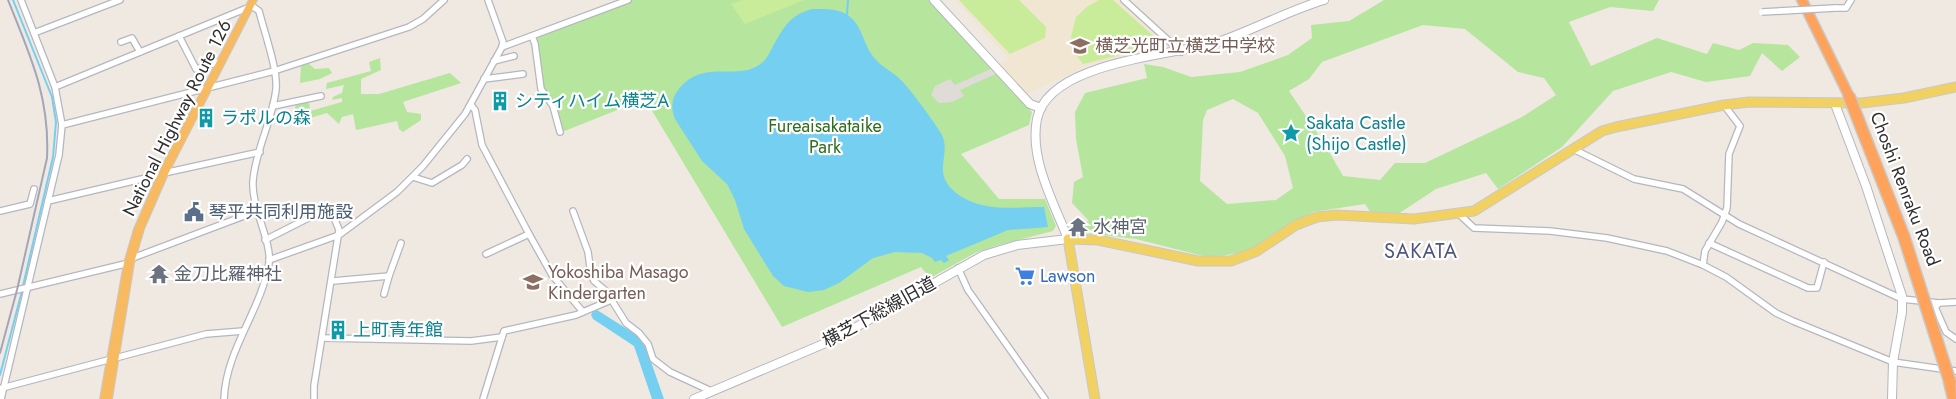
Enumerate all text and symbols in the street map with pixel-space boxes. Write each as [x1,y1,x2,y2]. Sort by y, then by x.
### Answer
street label: National Highway Route 126 [116,15,238,221]
place label: 横芝光町立横芝中学校 [1095,33,1275,59]
school or university icon: 横芝光町立横芝中学校 [1069,35,1091,57]
place label: シティハイム横芝A [515,88,669,114]
building icon: シティハイム横芝A [489,90,511,112]
place label: ラポルの森 [221,105,311,131]
building icon: ラポルの森 [195,107,217,129]
street label: Choshi Renraku Road [1864,108,1946,270]
place label: Sakata Castle (Shijo Castle) [1306,110,1407,157]
park label: Fureaisakataike Park [768,113,882,160]
place icon: Sakata Castle (Shijo Castle) [1280,122,1302,144]
place label: 琴平共同利用施設 [209,199,353,225]
public building icon: 琴平共同利用施設 [183,201,205,223]
place label: 水神宮 [1093,214,1147,240]
temple icon: 水神宮 [1067,216,1089,238]
district label: SAKATA [1384,237,1458,266]
place label: Yokoshiba Masago Kindergarten [548,259,689,306]
place label: 金刀比羅神社 [174,261,282,287]
temple icon: 金刀比羅神社 [148,263,170,285]
place label: Lawson [1040,263,1095,289]
supermarket icon: Lawson [1014,265,1036,287]
street label: 横芝下総線旧道 [818,270,940,354]
school or university icon: Yokoshiba Masago Kindergarten [522,271,544,293]
place label: 上町青年館 [353,317,443,343]
building icon: 上町青年館 [327,319,349,341]

